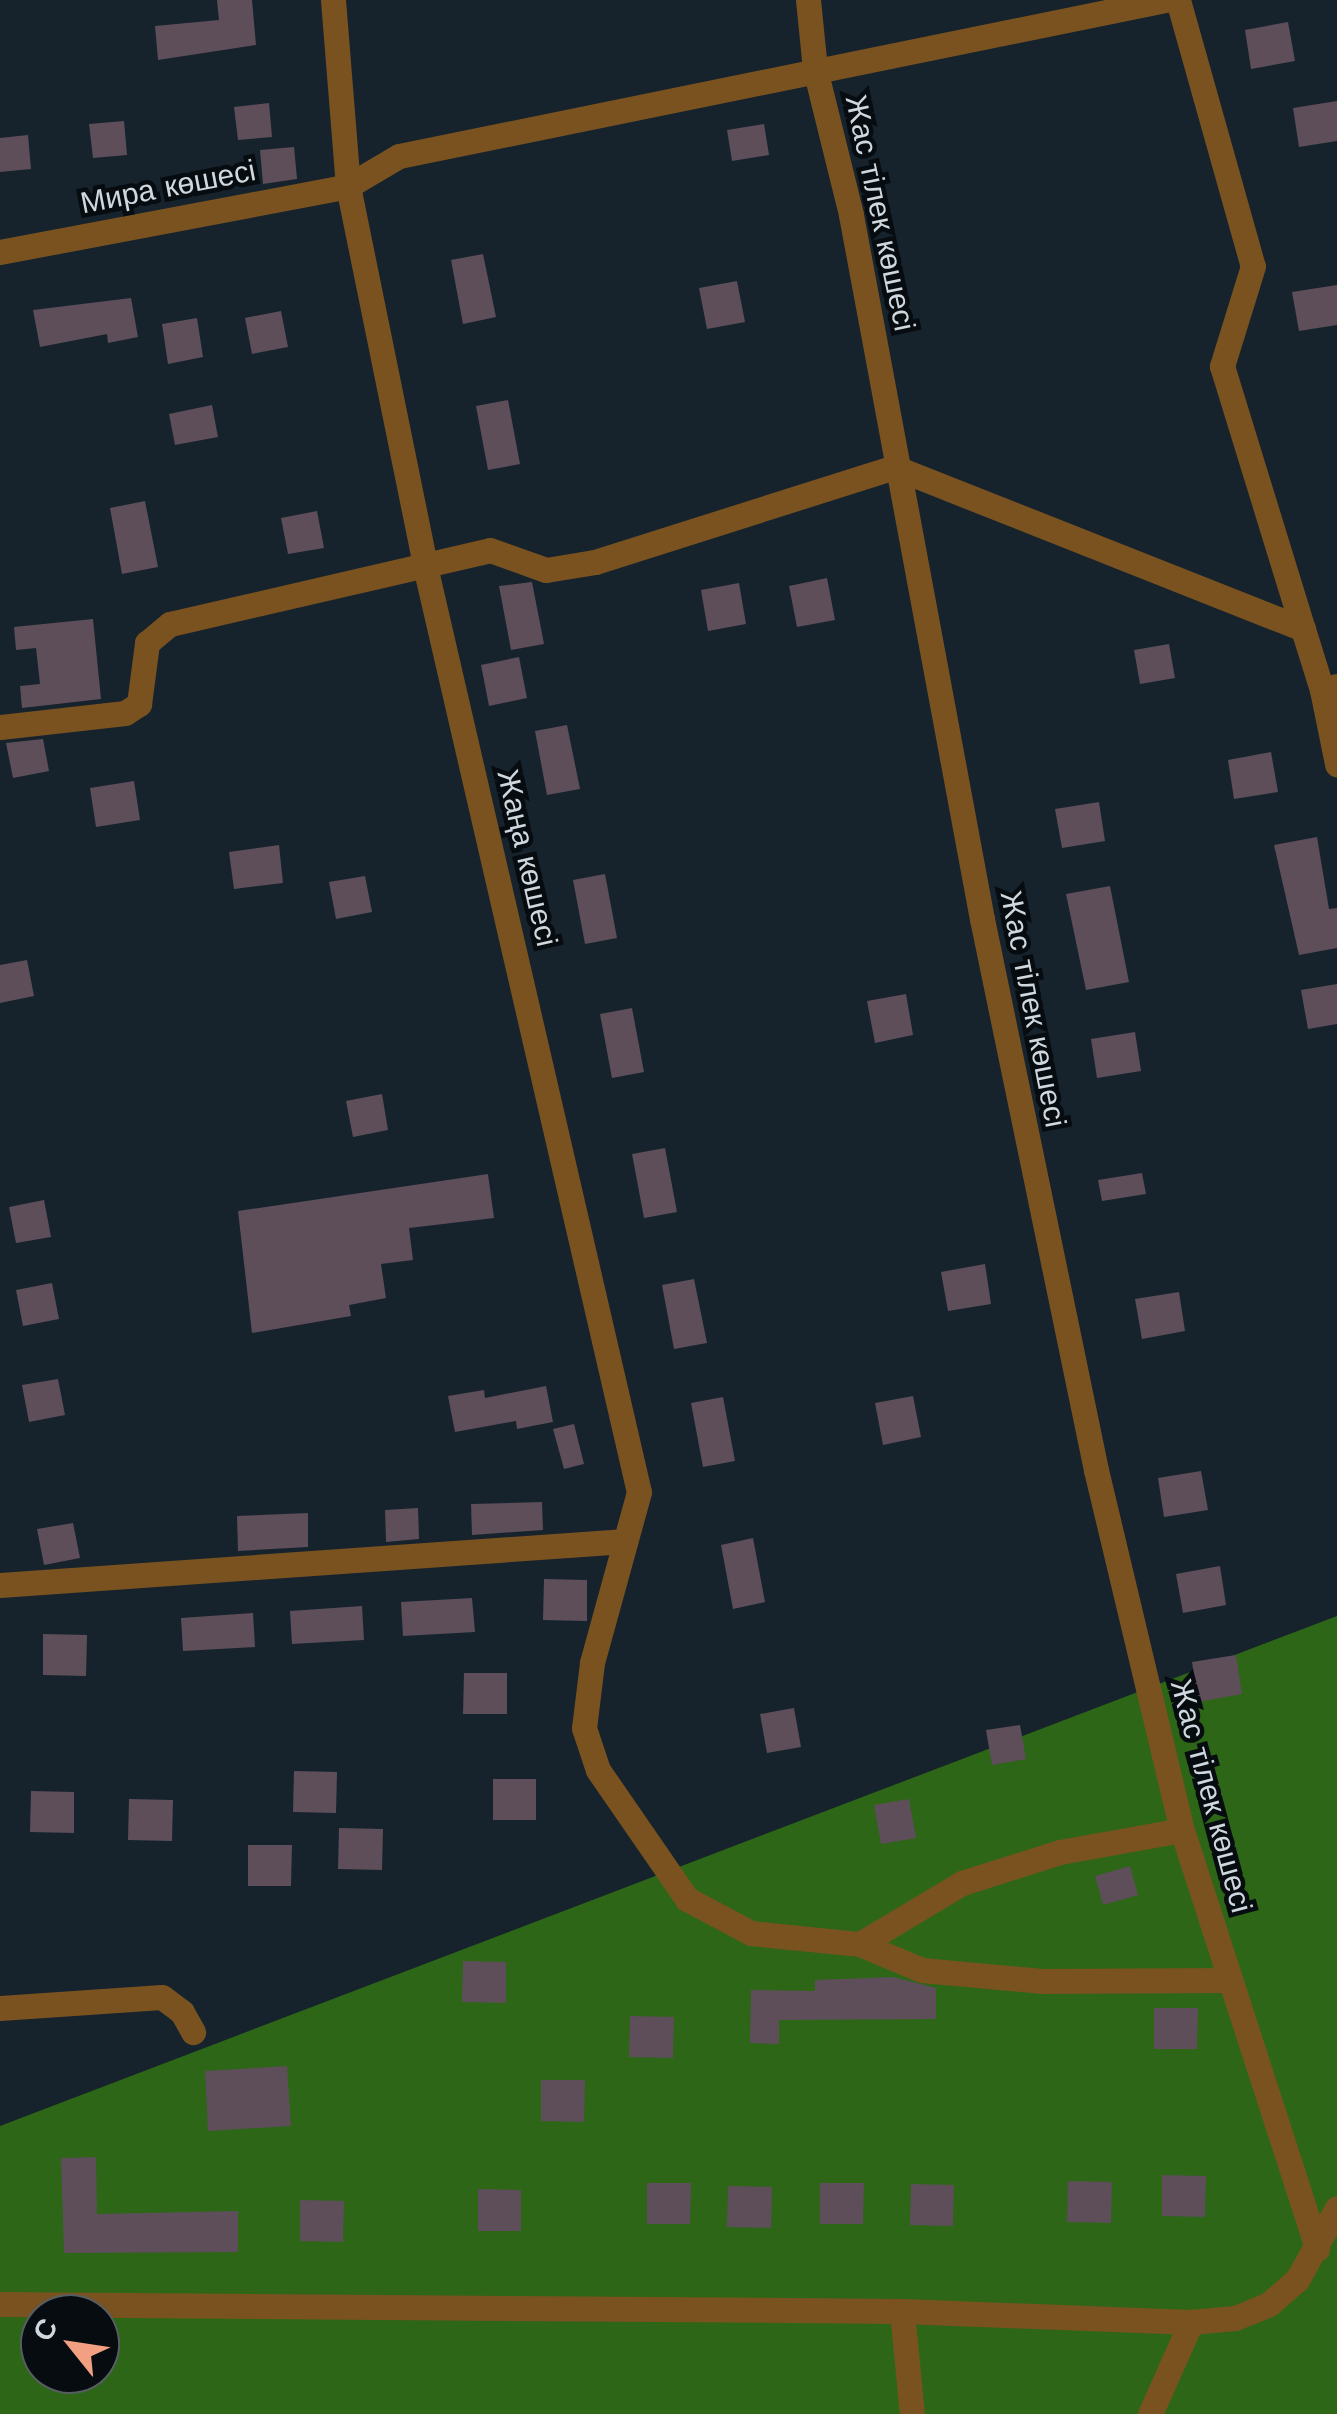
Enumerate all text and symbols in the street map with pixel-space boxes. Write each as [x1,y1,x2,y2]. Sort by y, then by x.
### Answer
street label: Жас тілек көшесі [837,92,923,334]
street label: Мира көшесі [77,152,259,222]
street label: Жаңа көшесі [489,766,565,950]
street label: Жас тілек көшесі [992,888,1074,1130]
street label: Жас тілек көшесі [1163,1675,1259,1917]
north arrow [20,2294,120,2394]
text: С [26,2313,65,2347]

